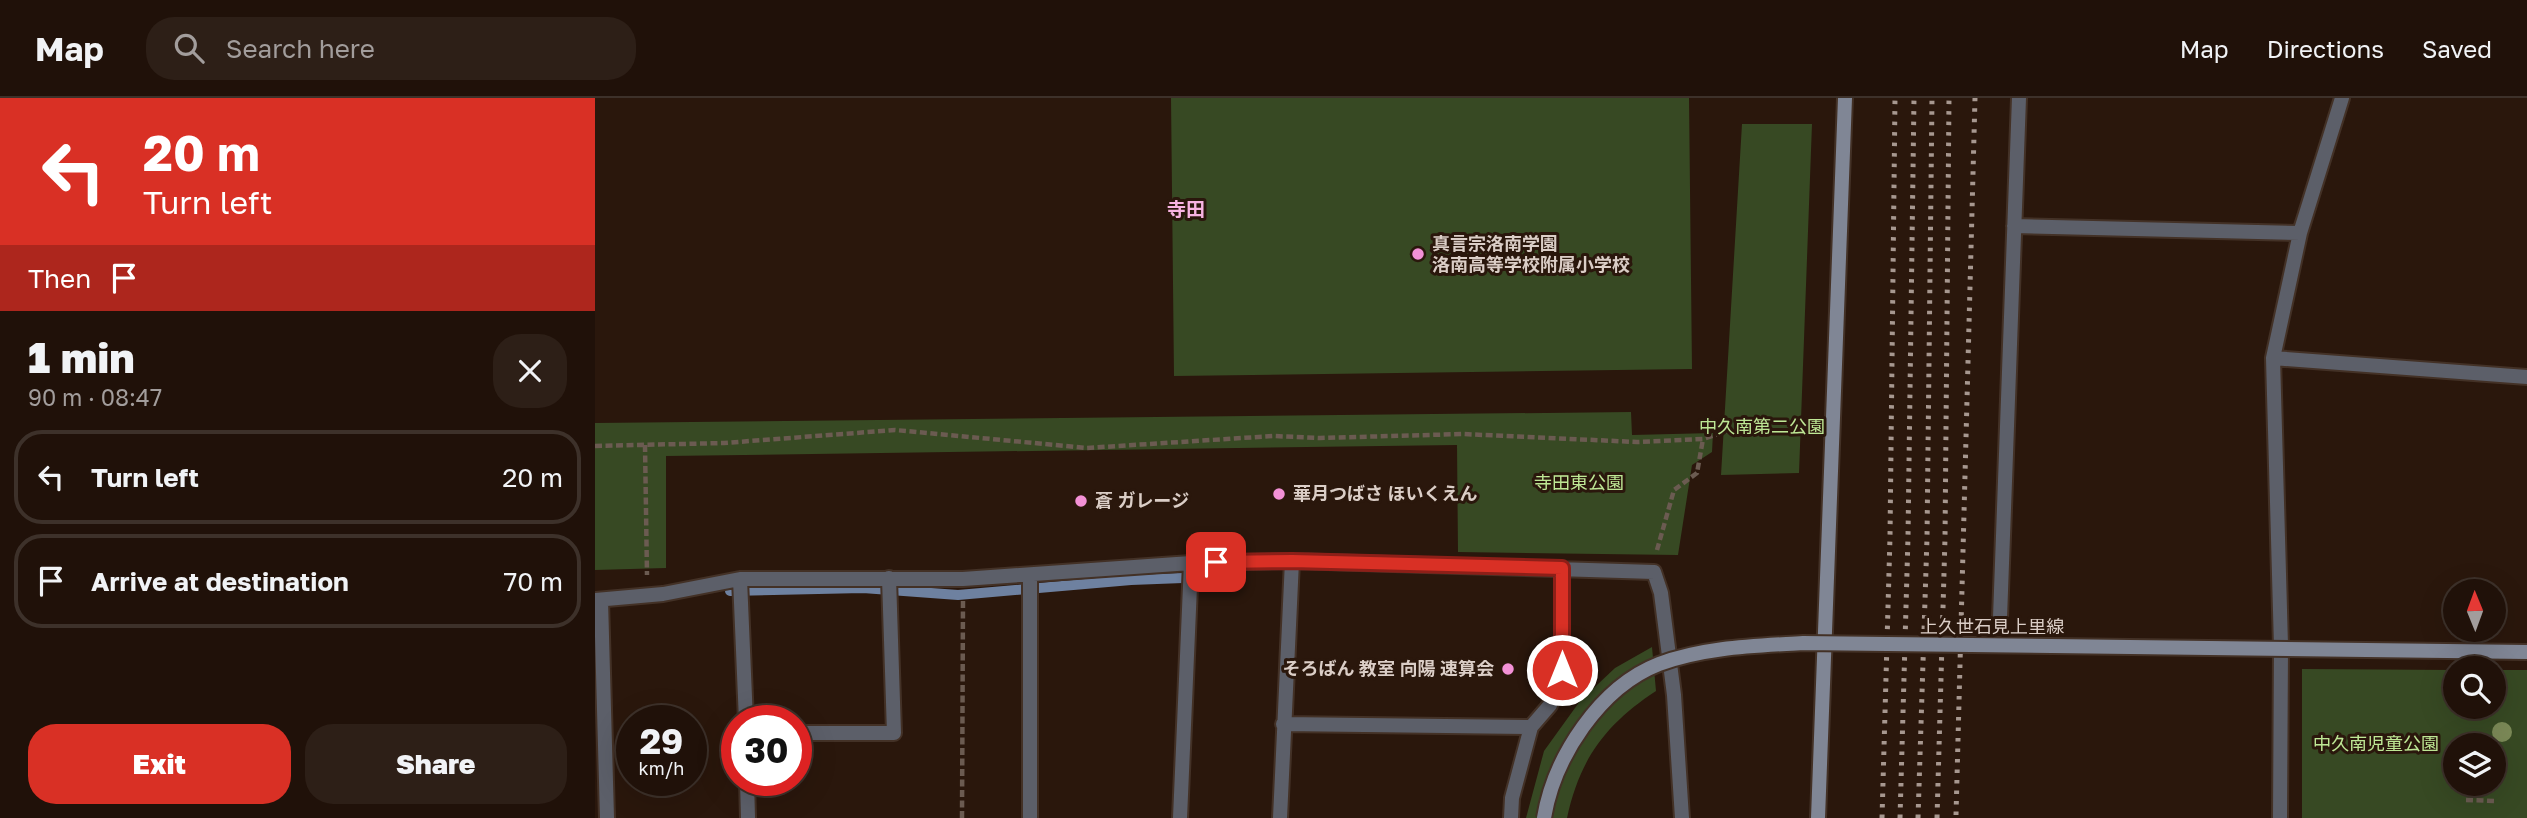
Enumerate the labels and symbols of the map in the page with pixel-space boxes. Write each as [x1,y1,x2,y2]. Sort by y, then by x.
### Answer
district label: 寺田 [1167,197,1205,220]
place label: 真言宗洛南学園 洛南高等学校附属小学校 [1432,232,1630,275]
marker: 真言宗洛南学園 洛南高等学校附属小学校 [1410,246,1426,262]
park label: 中久南第二公園 [1699,415,1825,437]
park label: 寺田東公園 [1534,471,1624,493]
place label: 華月つばさ ほいくえん [1293,482,1478,504]
marker: 華月つばさ ほいくえん [1271,486,1287,502]
place label: 蒼 ガレージ [1095,489,1189,511]
marker: 蒼 ガレージ [1073,493,1089,509]
pin [1186,532,1246,592]
north arrow [2443,579,2506,642]
street label: 上久世石見上里線 [1920,615,2064,637]
position arrow [1525,633,1599,707]
place label: そろばん 教室 向陽 速算会 [1283,657,1494,679]
marker: そろばん 教室 向陽 速算会 [1500,661,1516,677]
speed limit sign: 30 [721,705,812,796]
park label: 中久南児童公園 [2313,732,2439,754]

